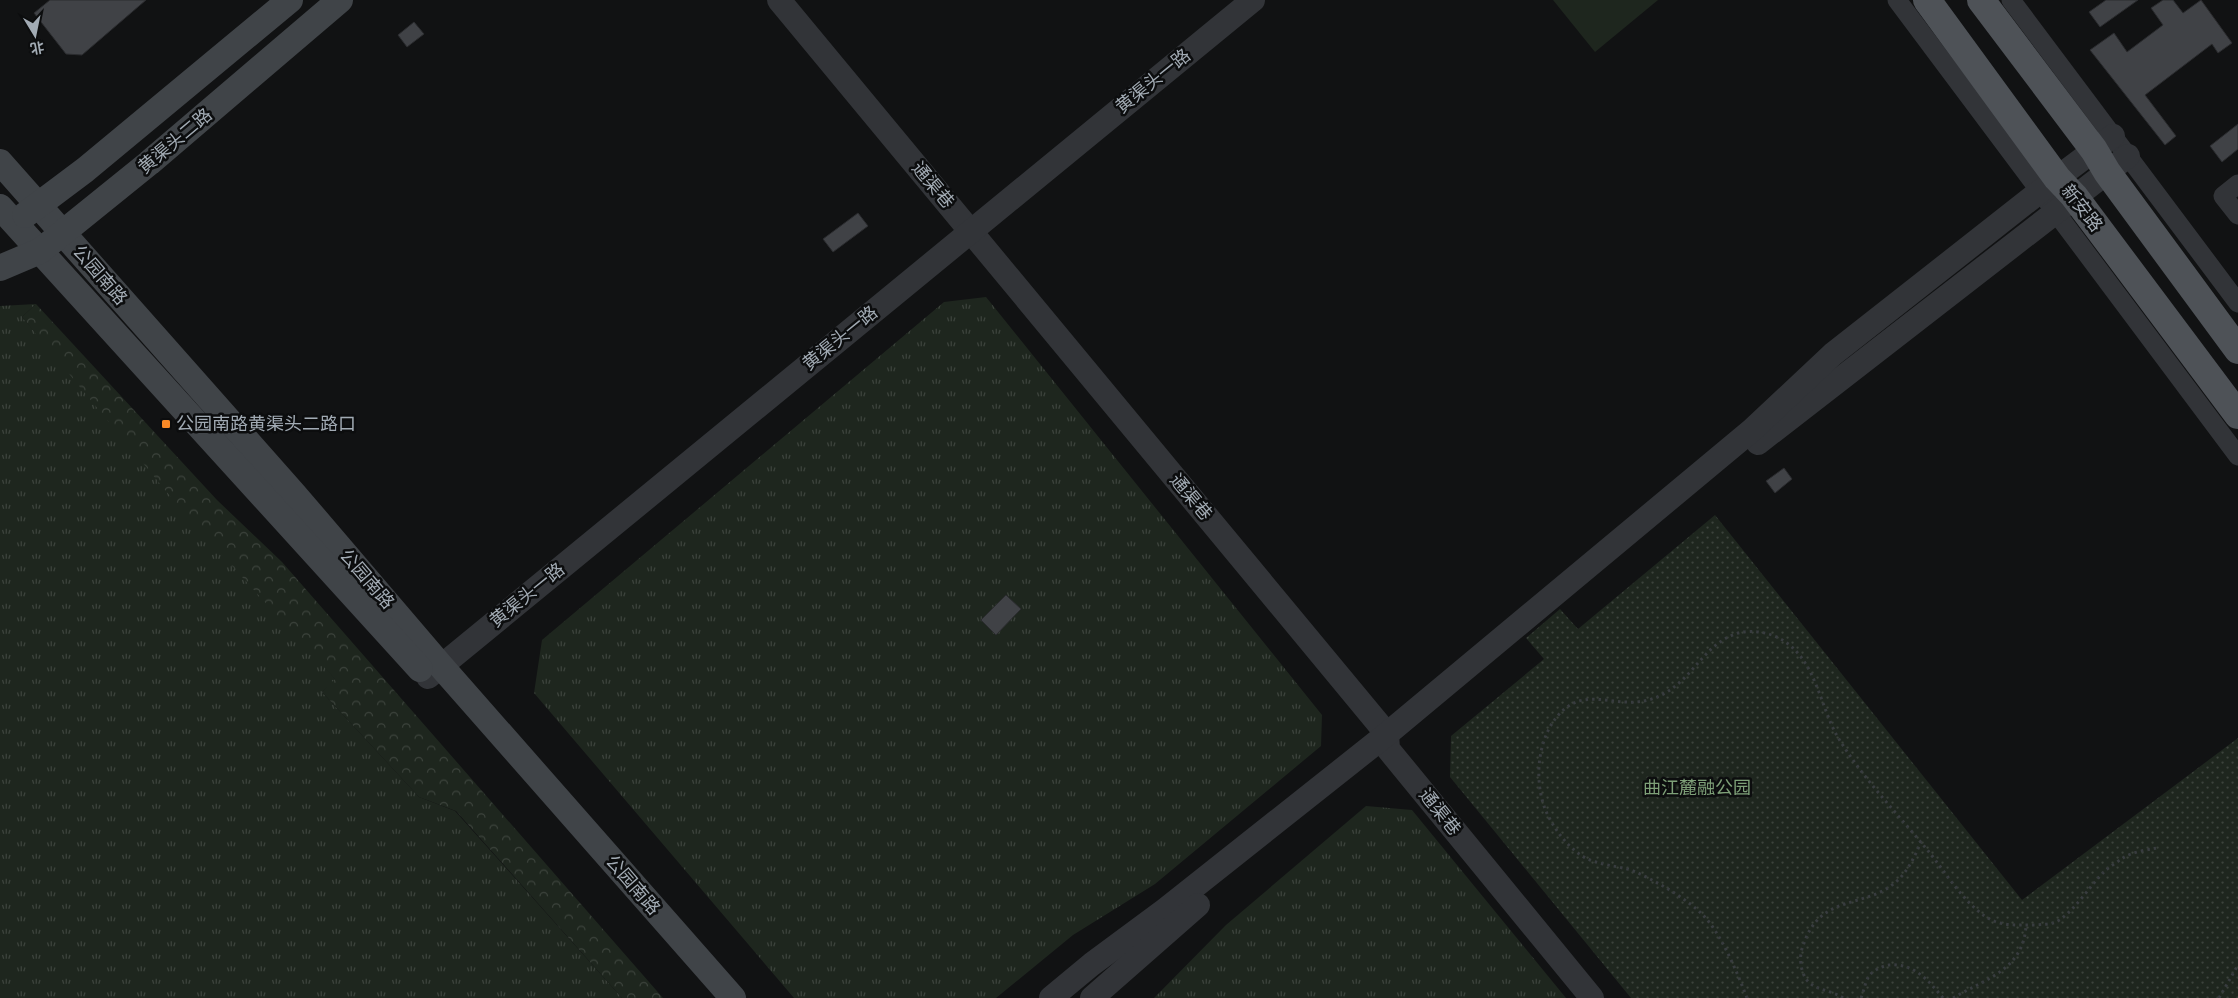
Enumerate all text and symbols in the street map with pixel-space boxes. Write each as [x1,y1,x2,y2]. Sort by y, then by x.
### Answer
north arrow [10,10,60,60]
text: 北 [29,38,46,57]
street label: 黄渠头一路 [1112,45,1195,118]
street label: 黄渠头二路 [134,104,217,178]
street label: 通渠巷 [907,158,958,213]
street label: 新安路 [2057,181,2107,236]
street label: 公园南路 [68,241,131,309]
street label: 黄渠头一路 [799,302,882,375]
place label: 公园南路黄渠头二路口 [176,414,356,435]
marker: 公园南路黄渠头二路口 [160,418,172,430]
street label: 通渠巷 [1165,470,1216,525]
street label: 公园南路 [335,545,398,613]
street label: 黄渠头一路 [486,559,569,632]
park label: 曲江麓融公园 [1643,778,1751,799]
street label: 通渠巷 [1414,785,1465,840]
street label: 公园南路 [601,851,664,919]

